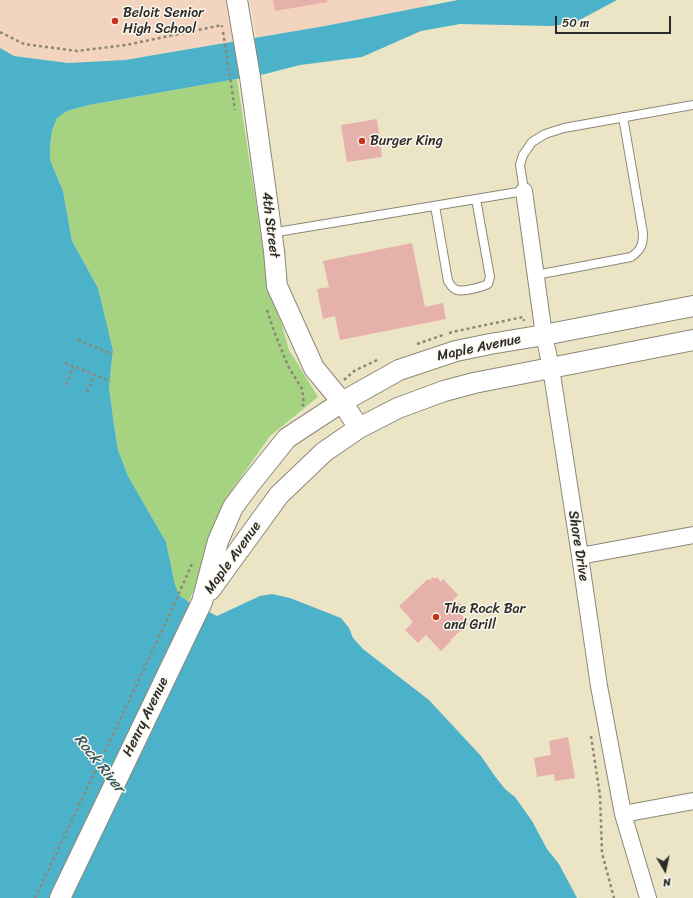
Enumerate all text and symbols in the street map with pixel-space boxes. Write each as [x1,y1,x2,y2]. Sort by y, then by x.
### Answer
place label: Beloit Senior High School [123,5,204,38]
scale bar [557,8,673,34]
text: 50 m [562,12,589,34]
marker: Beloit Senior High School [110,16,120,26]
place label: Burger King [370,133,443,149]
marker: Burger King [357,136,367,146]
street label: 4th Street [258,191,282,259]
street label: Maple Avenue [436,331,522,365]
street label: Shore Drive [564,509,592,583]
street label: Maple Avenue [201,519,265,597]
place label: The Rock Bar and Grill [444,601,525,634]
marker: The Rock Bar and Grill [431,612,441,622]
street label: Henry Avenue [120,675,172,759]
water label: Rock River [70,731,128,797]
north arrow [645,850,685,890]
text: N [662,872,672,892]

